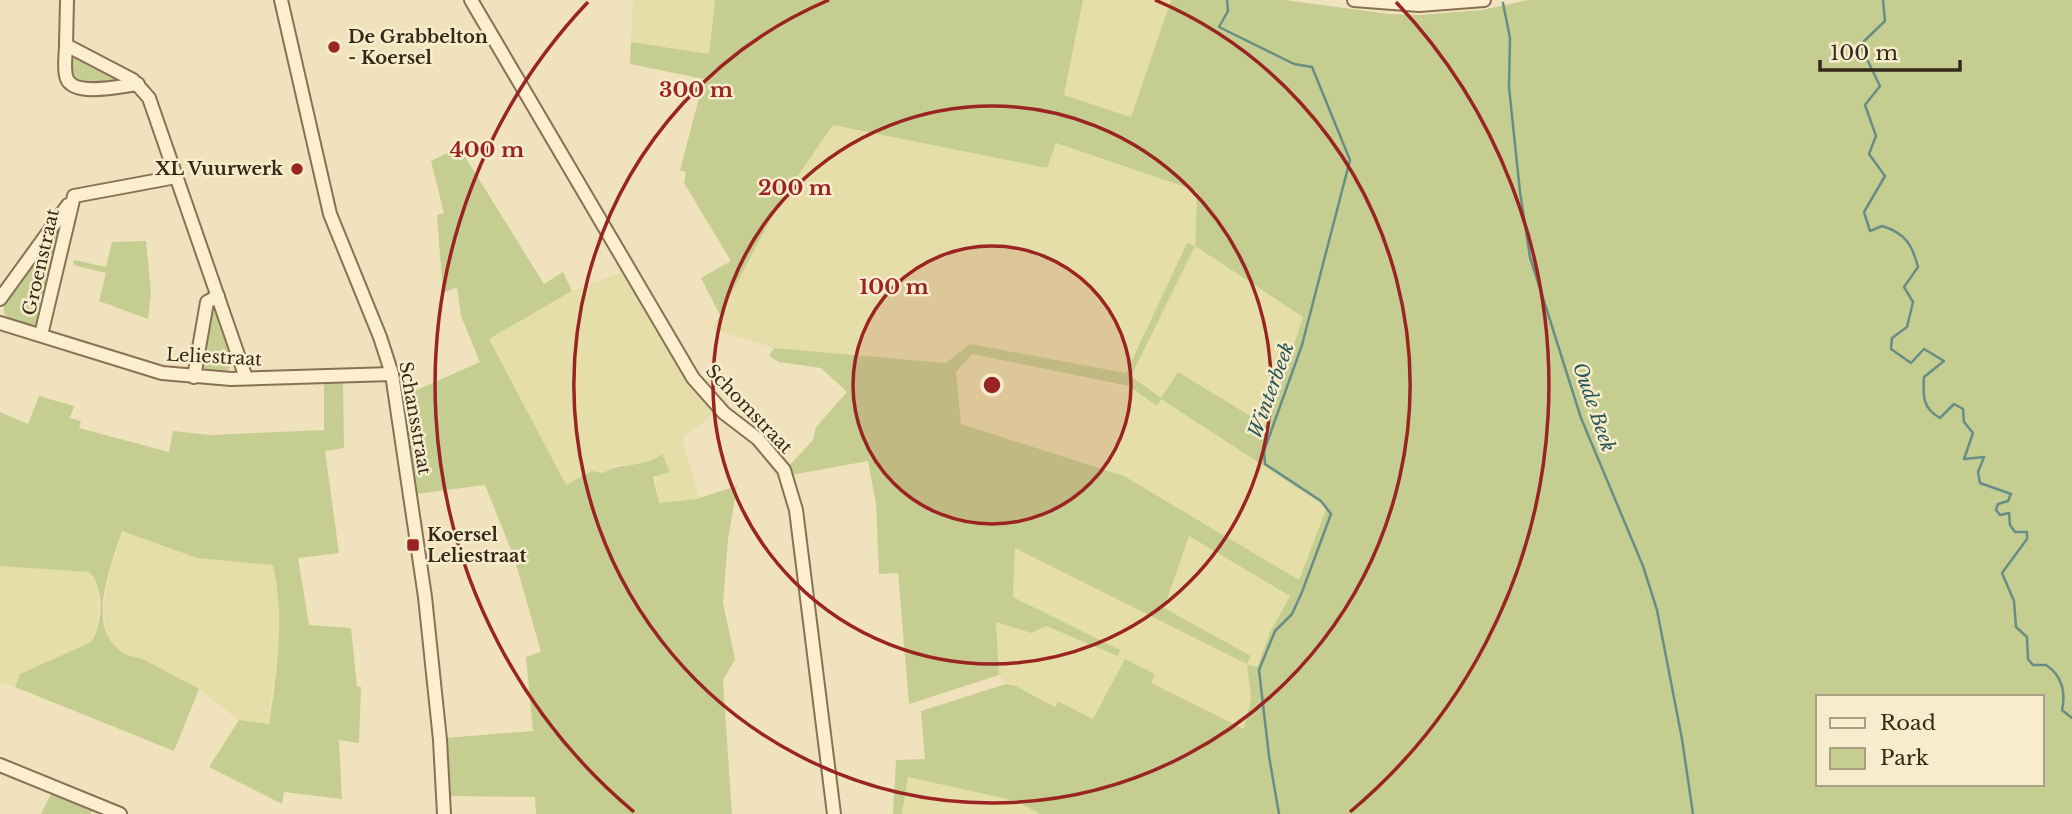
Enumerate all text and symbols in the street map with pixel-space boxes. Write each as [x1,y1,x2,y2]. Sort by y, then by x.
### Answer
place label: De Grabbelton - Koersel [348,26,488,69]
scale bar [1820,28,1960,72]
marker: De Grabbelton - Koersel [326,39,342,55]
text: 100 m [1830,40,1898,66]
text: 300 m [659,77,733,103]
text: 400 m [450,137,524,163]
place label: XL Vuurwerk [154,158,284,180]
marker: XL Vuurwerk [289,161,305,177]
text: 200 m [758,175,832,201]
street label: Groenstraat [18,206,64,318]
text: 100 m [859,274,929,300]
water label: Winterbeek [1243,339,1299,441]
street label: Leliestraat [165,344,263,371]
water label: Oude Beek [1568,359,1620,455]
street label: Schansstraat [394,360,436,476]
street label: Schomstraat [701,360,797,458]
centre of rings [980,373,1004,397]
place label: Koersel Leliestraat [427,524,526,567]
marker: Koersel Leliestraat [405,537,421,553]
legend [1816,695,2044,786]
text: Road [1880,710,1936,736]
text: Park [1880,745,1929,771]

